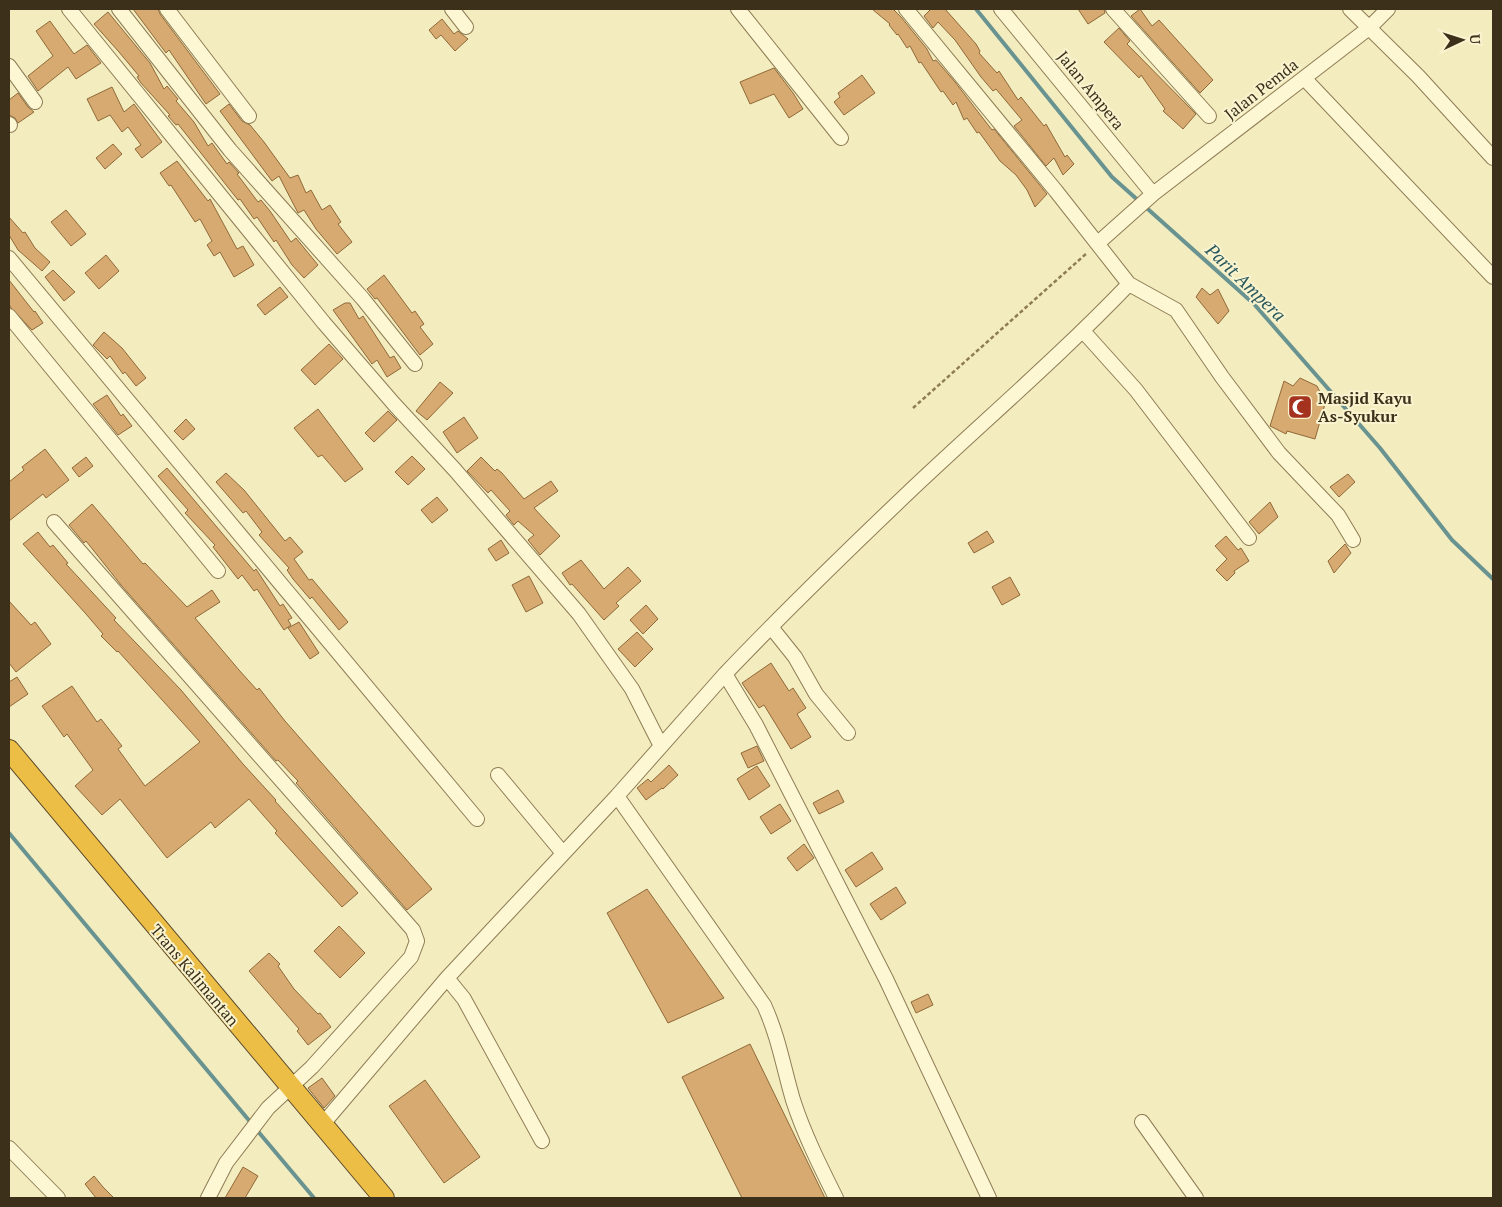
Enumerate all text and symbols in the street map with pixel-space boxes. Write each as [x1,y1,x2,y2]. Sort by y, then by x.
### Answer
north arrow [1437,15,1487,65]
text: U [1466,33,1485,45]
street label: Jalan Ampera [1052,46,1130,134]
street label: Jalan Pemda [1220,53,1302,125]
water label: Parit Ampera [1200,237,1291,326]
place label: Masjid Kayu As-Syukur [1318,387,1412,427]
mosque icon: Masjid Kayu As-Syukur [1287,394,1313,420]
street label: Trans Kalimantan [146,919,245,1031]

